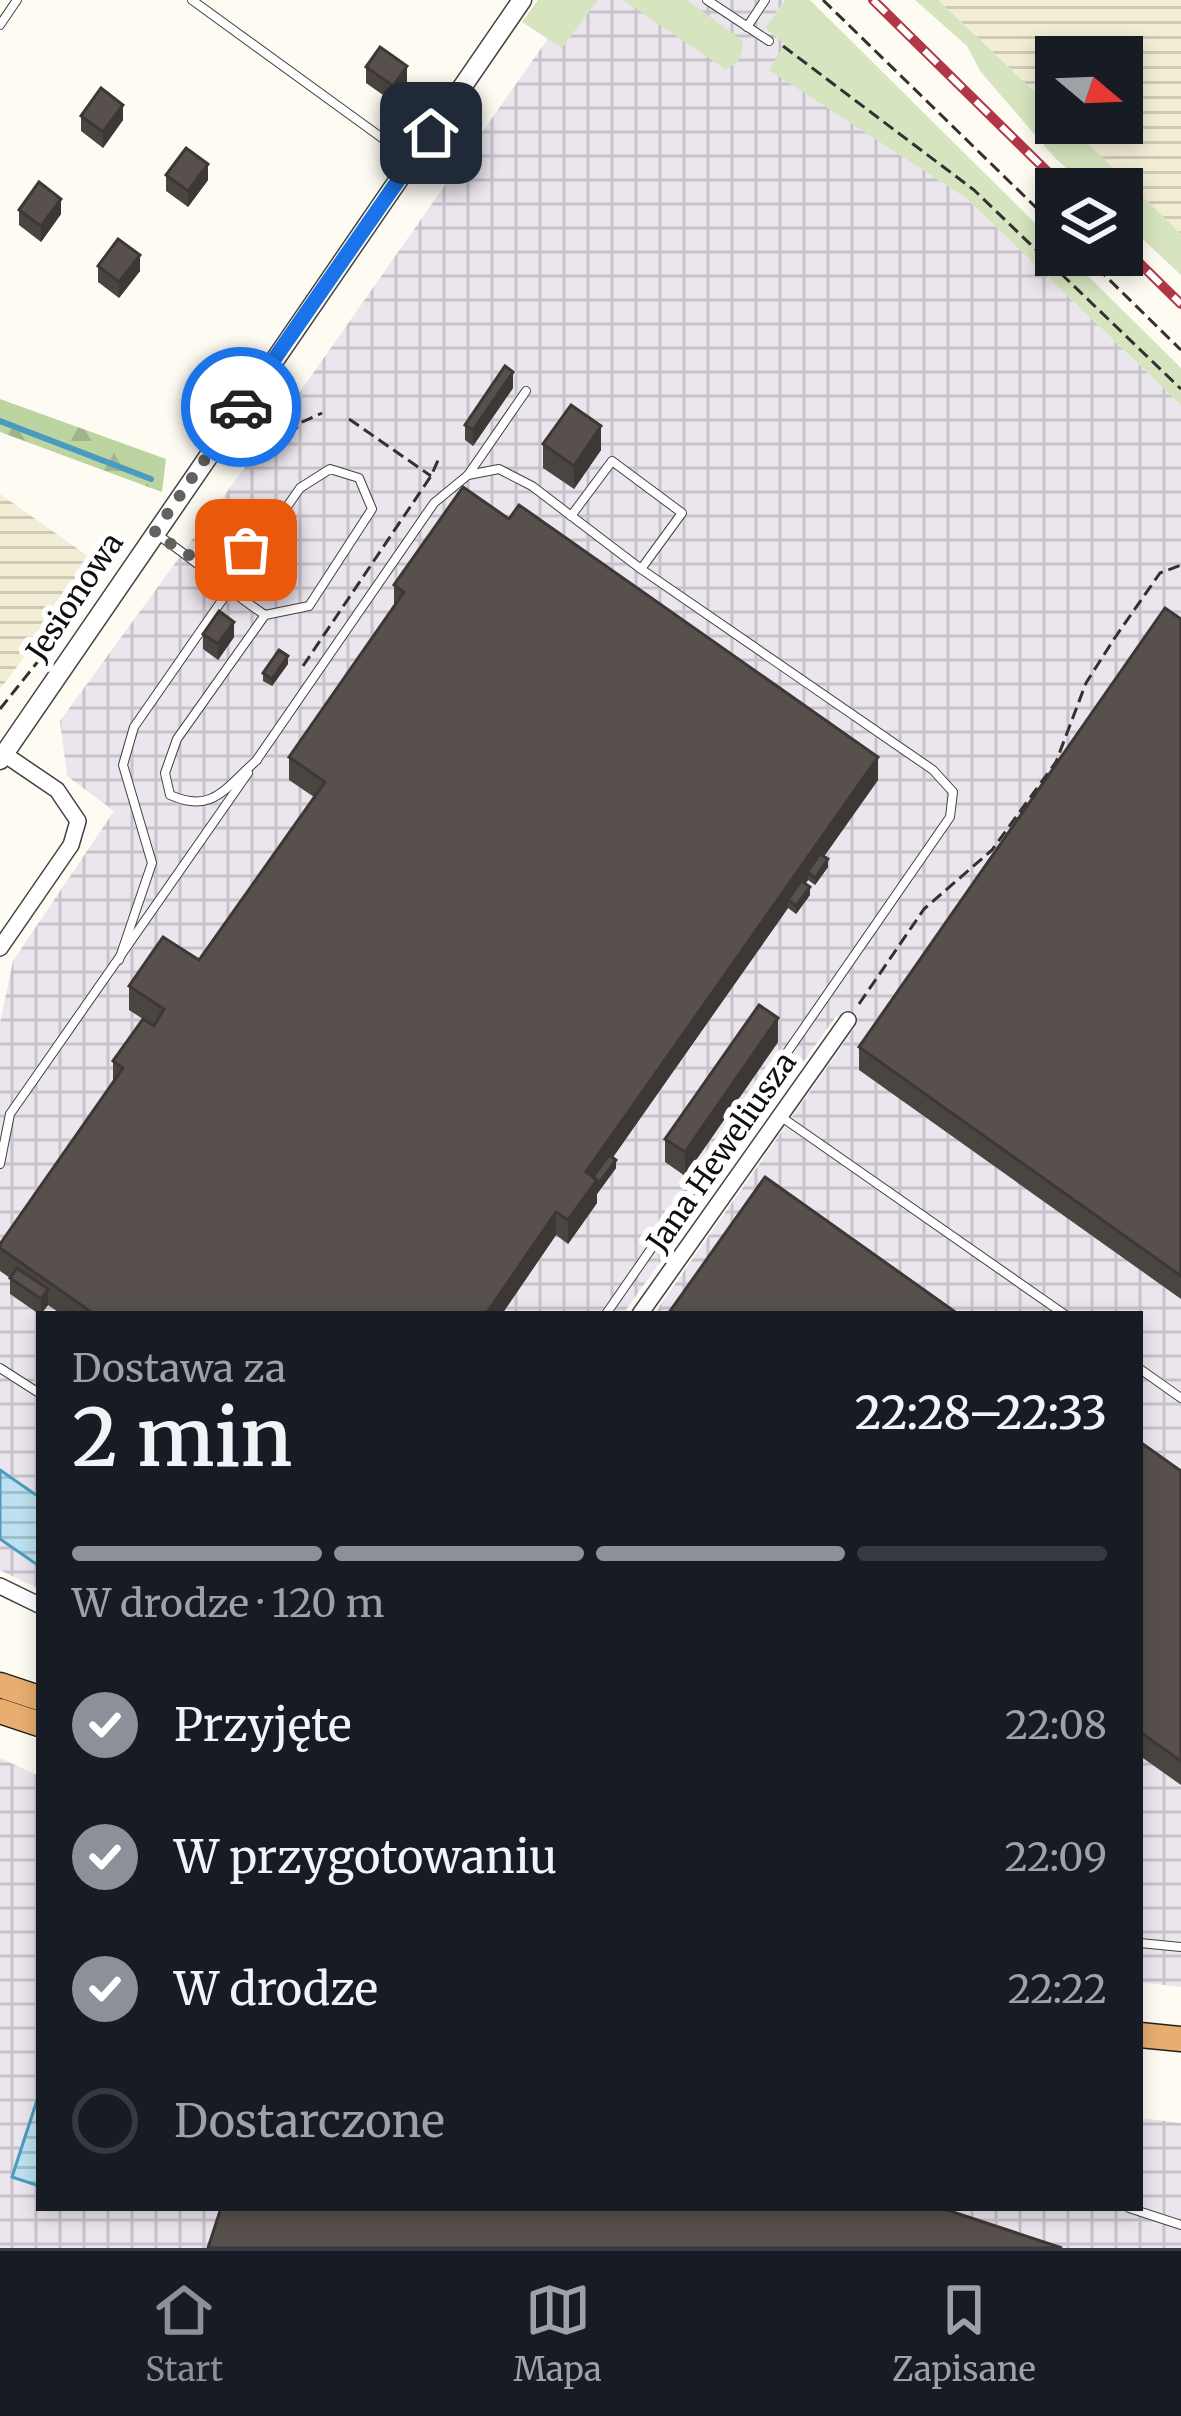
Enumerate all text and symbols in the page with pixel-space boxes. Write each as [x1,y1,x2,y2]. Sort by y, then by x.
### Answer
north arrow [1035,36,1143,144]
map controls [1035,36,1143,276]
pin [380,82,482,184]
icon: home [398,100,464,166]
button: layers [1035,168,1143,276]
courier [181,347,301,467]
icon: car [208,374,274,440]
pin [195,499,297,601]
icon: bag [213,517,279,583]
street label: Jesionowa [17,525,131,669]
street label: Jana Heweliusza [638,1044,804,1259]
text: Dostawa za [72,1344,286,1393]
text: 22:28–22:33 [855,1385,1107,1441]
text: 2 min [72,1389,292,1487]
text: W drodze · 120 m [72,1579,384,1628]
icon: check [72,1692,138,1758]
text: Przyjęte [174,1697,351,1753]
text: 22:08 [1005,1701,1107,1750]
icon: check [72,1824,138,1890]
text: W przygotowaniu [174,1829,557,1885]
text: 22:09 [1005,1833,1107,1882]
icon: check [72,1956,138,2022]
text: W drodze [174,1961,378,2017]
text: 22:22 [1008,1965,1107,2014]
text: Dostarczone [174,2093,445,2149]
tab: Start [145,2277,223,2390]
tab: Mapa [513,2277,602,2390]
tab: Zapisane [892,2277,1036,2390]

